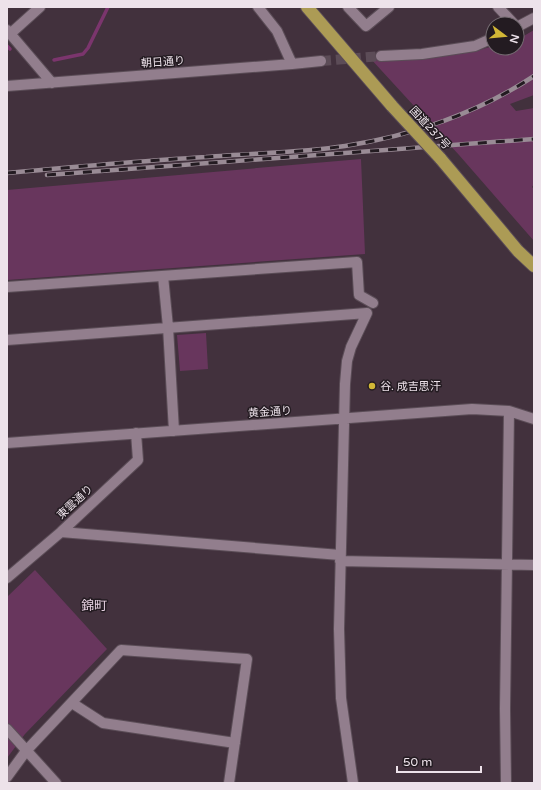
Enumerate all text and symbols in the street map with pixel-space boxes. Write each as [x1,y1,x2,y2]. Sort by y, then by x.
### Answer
north arrow [485,16,525,56]
text: N [507,33,522,45]
street label: 朝日通り [141,54,185,70]
street label: 国道237号 [407,104,453,152]
place label: 谷. 成吉思汗 [380,380,441,393]
marker: 谷. 成吉思汗 [367,381,377,391]
street label: 黄金通り [248,404,292,420]
street label: 東雲通り [54,482,96,522]
district label: 錦町 [81,598,107,614]
scale bar [397,748,481,774]
text: 50 m [403,755,432,769]

